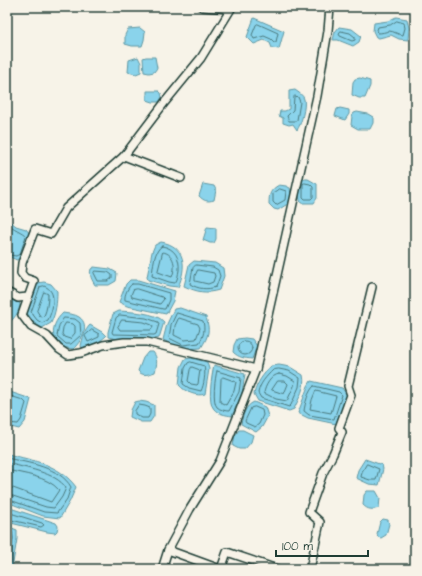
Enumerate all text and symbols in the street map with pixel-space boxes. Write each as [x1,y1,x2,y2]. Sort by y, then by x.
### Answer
scale bar [276,532,368,558]
text: 100 m [282,538,313,555]

